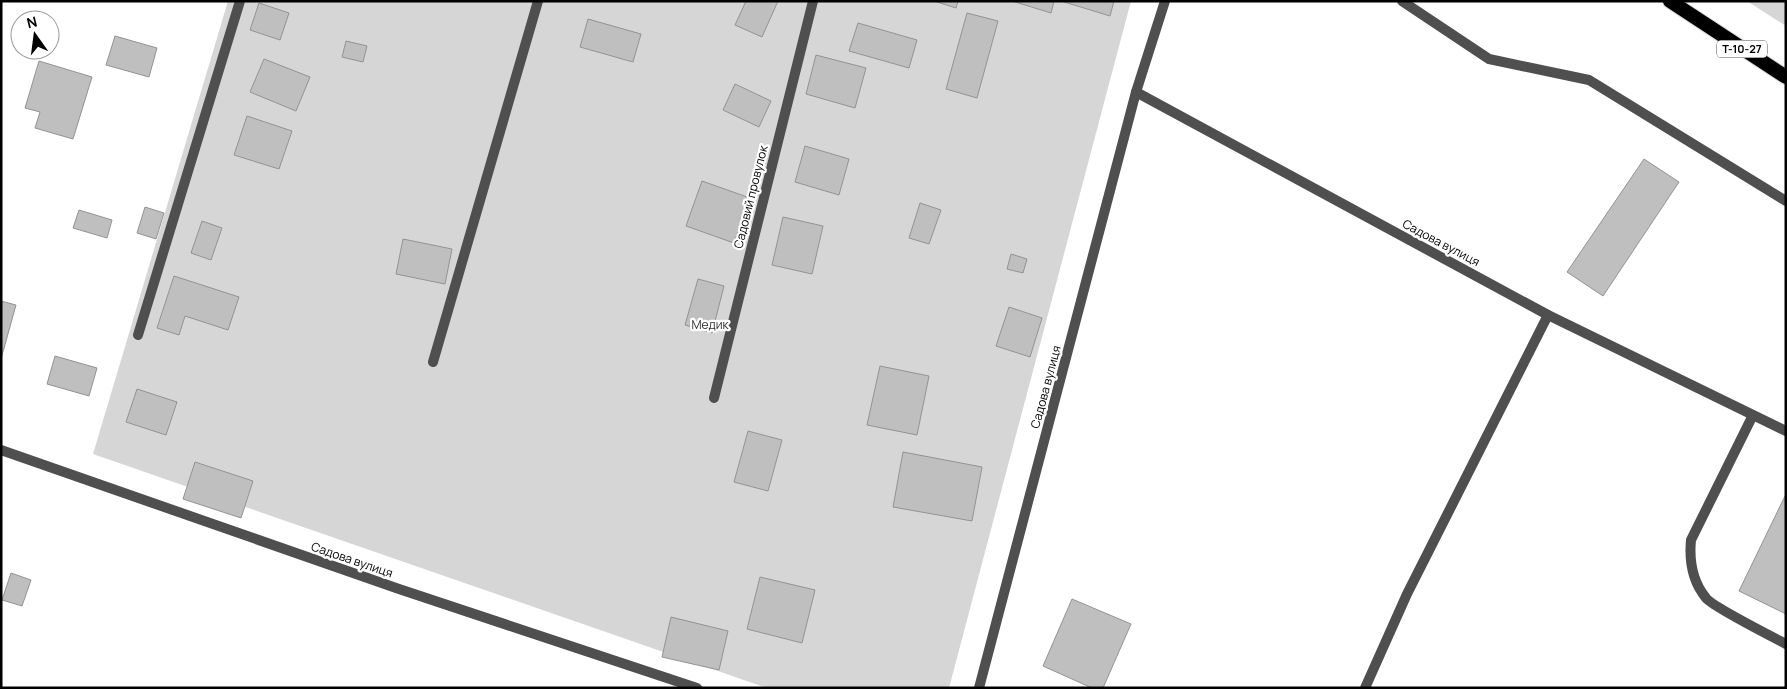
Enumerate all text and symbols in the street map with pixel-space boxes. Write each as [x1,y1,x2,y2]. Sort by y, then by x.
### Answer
north arrow [10,10,60,60]
text: N [25,11,39,32]
road number: Т-10-27 [1717,41,1767,58]
street label: Садовий провулок [730,143,772,250]
street label: Садова вулиця [1400,215,1483,270]
park label: Медик [691,316,730,333]
street label: Садова вулиця [1026,343,1065,430]
street label: Садова вулиця [309,538,395,581]

